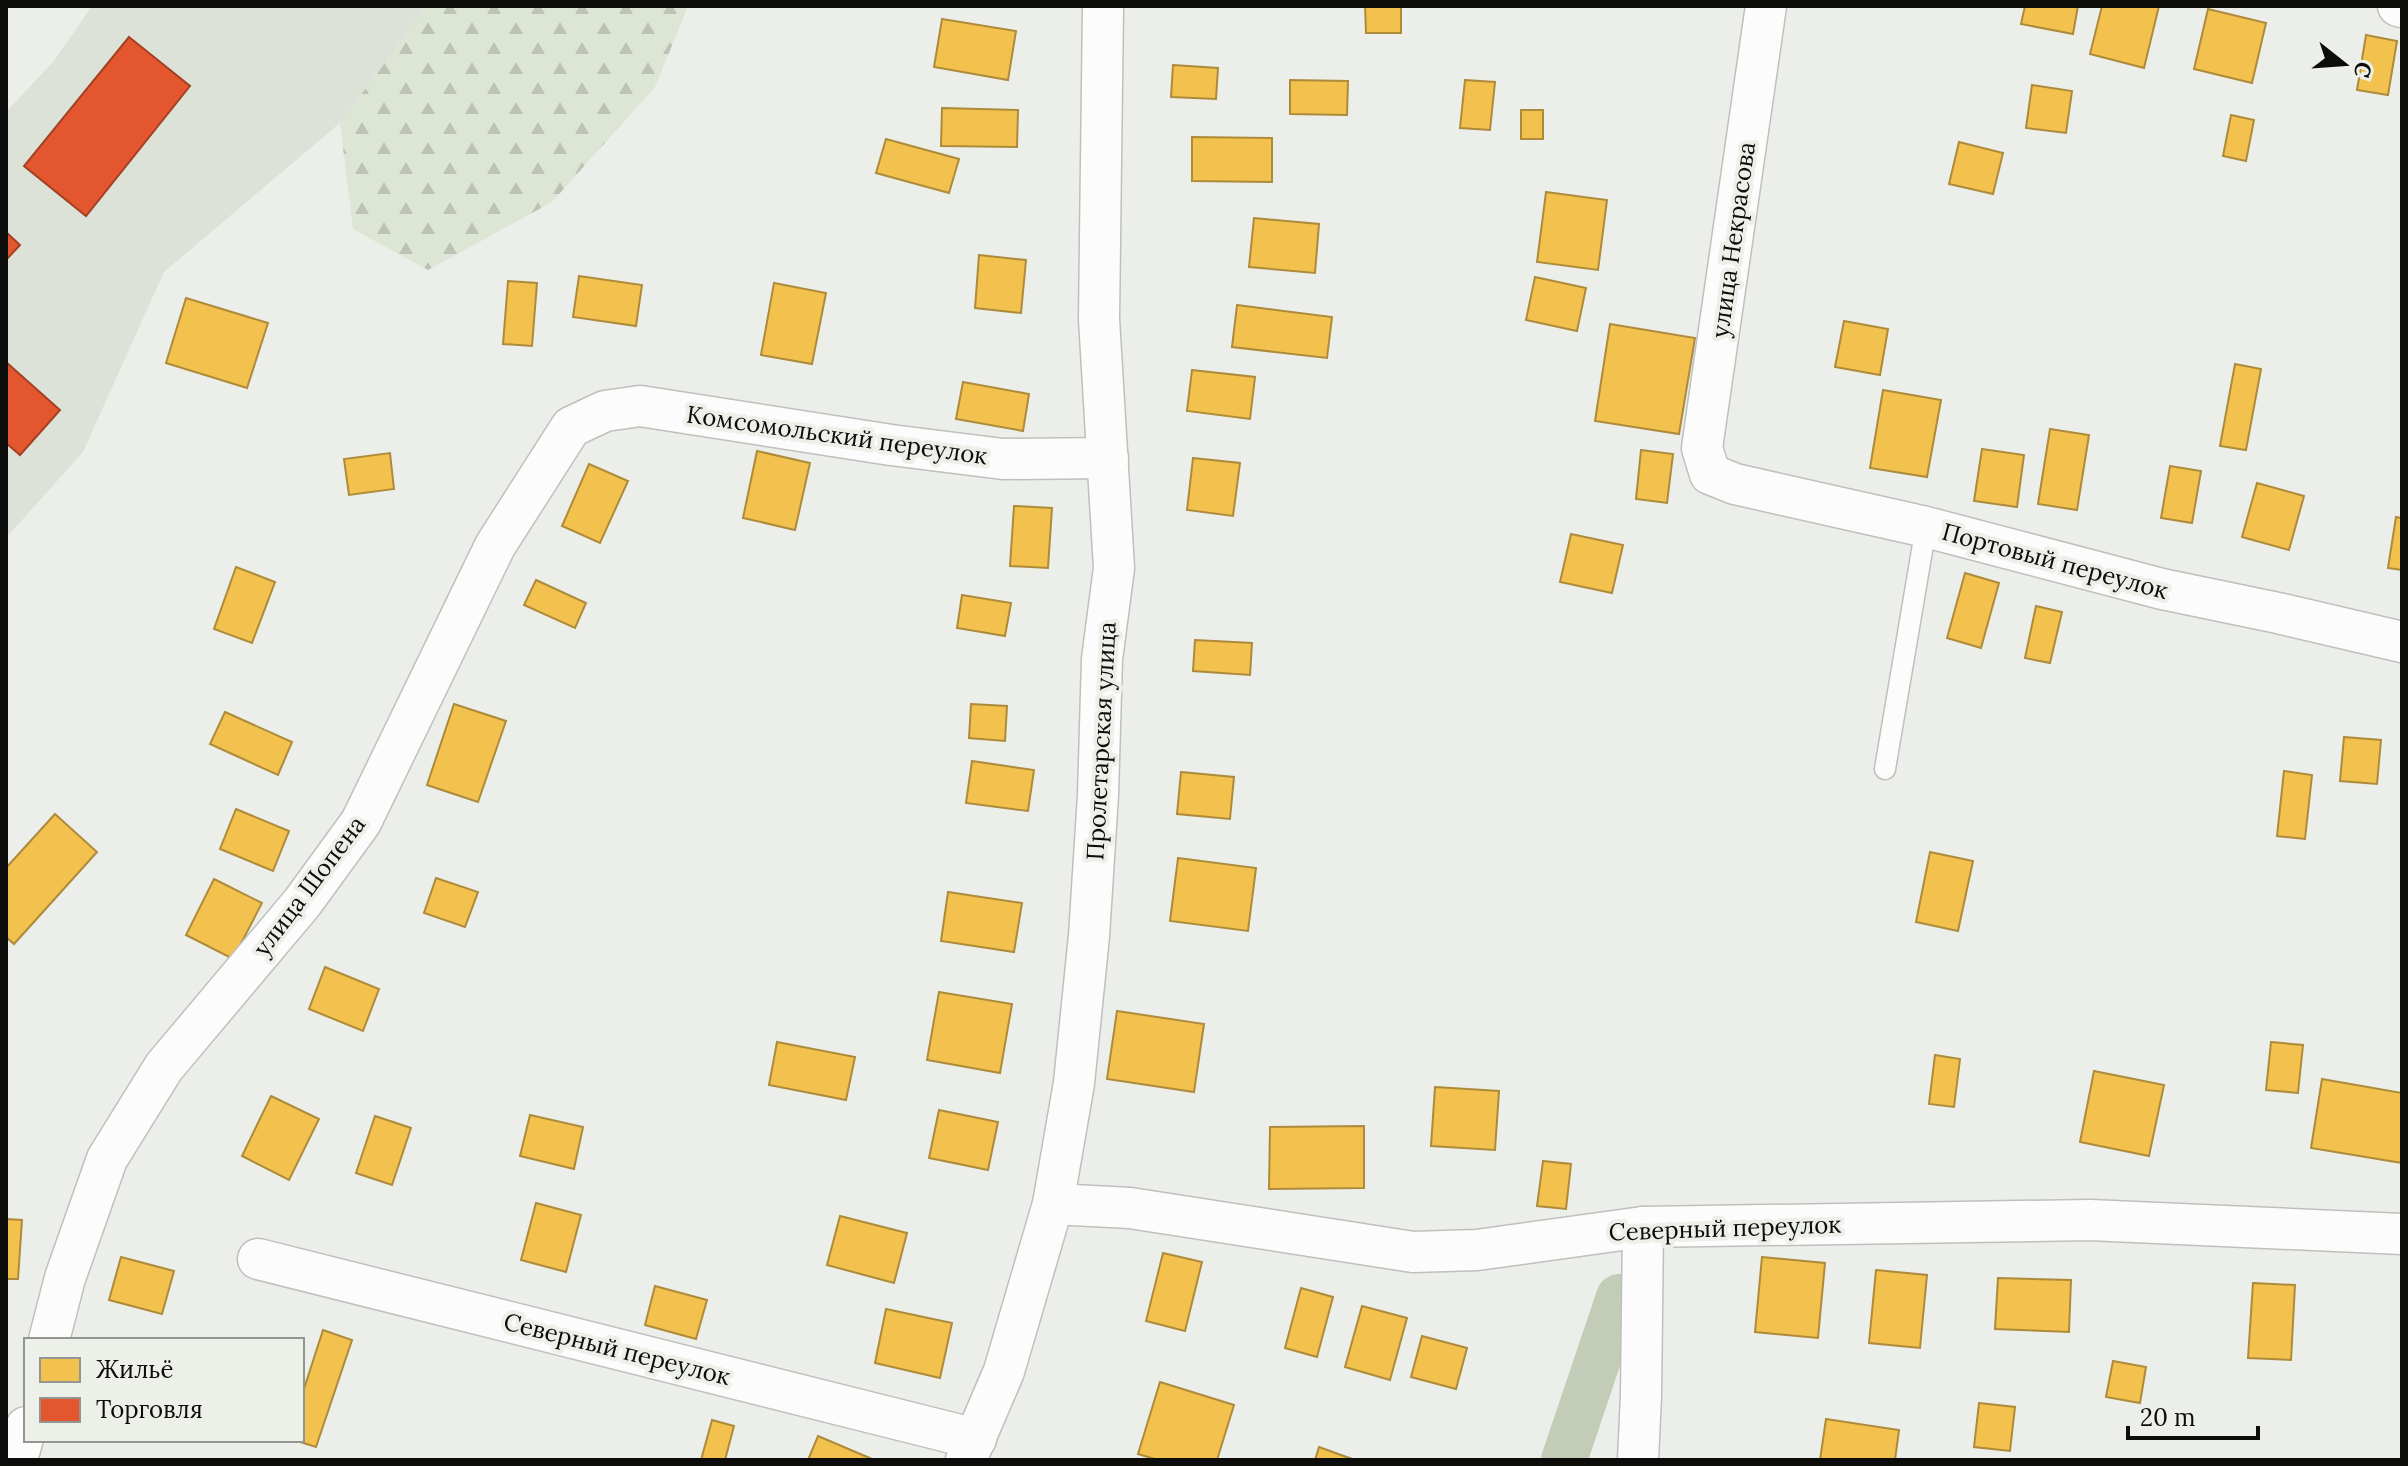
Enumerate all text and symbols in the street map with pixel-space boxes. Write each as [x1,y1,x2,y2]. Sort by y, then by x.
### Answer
north arrow [2304,24,2384,104]
text: С [2348,59,2379,81]
street label: улица Некрасова [1704,140,1762,340]
street label: Комсомольский переулок [685,399,990,471]
street label: Портовый переулок [1939,516,2171,606]
street label: Пролетарская улица [1079,621,1123,861]
street label: улица Шопена [246,810,372,962]
street label: Северный переулок [1608,1208,1842,1248]
street label: Северный переулок [500,1306,734,1392]
legend [24,1338,304,1442]
text: Жильё [96,1354,174,1385]
scale bar [2128,1390,2258,1440]
text: Торговля [96,1394,203,1425]
text: 20 m [2140,1402,2196,1433]

